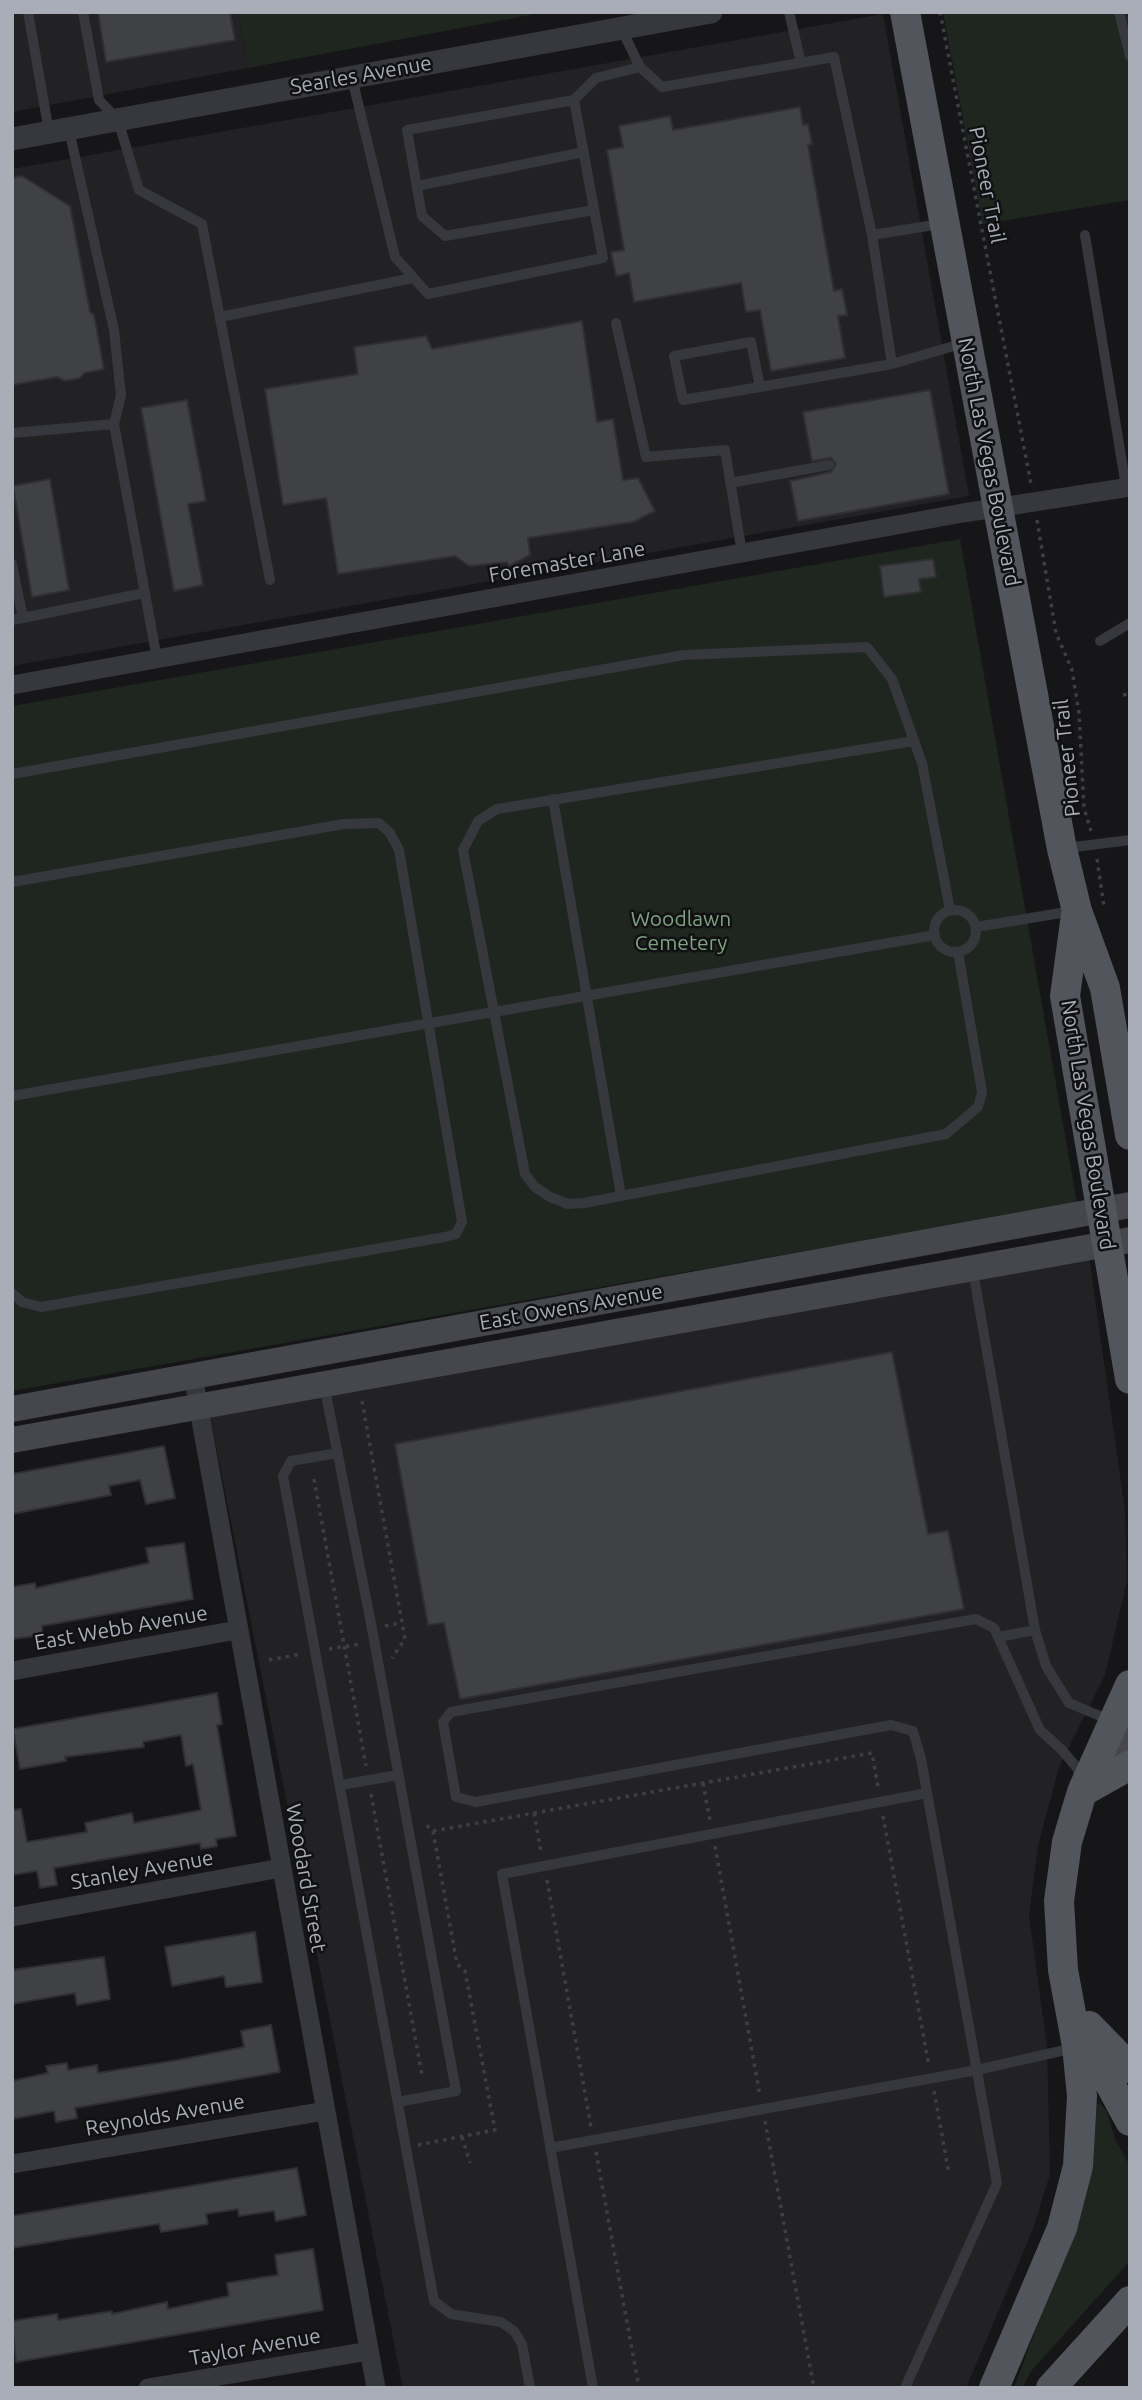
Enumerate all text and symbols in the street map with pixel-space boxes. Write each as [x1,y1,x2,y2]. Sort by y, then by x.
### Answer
street label: Searles Avenue [288,50,434,100]
street label: Pioneer Trail [963,125,1011,245]
street label: North Las Vegas Boulevard [953,336,1025,588]
street label: Foremaster Lane [487,536,647,588]
street label: Pioneer Trail [1048,698,1086,818]
park label: Woodlawn Cemetery [631,906,731,956]
street label: North Las Vegas Boulevard [1056,998,1120,1252]
street label: East Owens Avenue [477,1278,665,1336]
street label: East Webb Avenue [32,1600,210,1656]
street label: Woodard Street [281,1802,331,1954]
street label: Stanley Avenue [69,1845,215,1895]
street label: Reynolds Avenue [83,2089,247,2141]
street label: Taylor Avenue [187,2323,323,2371]

